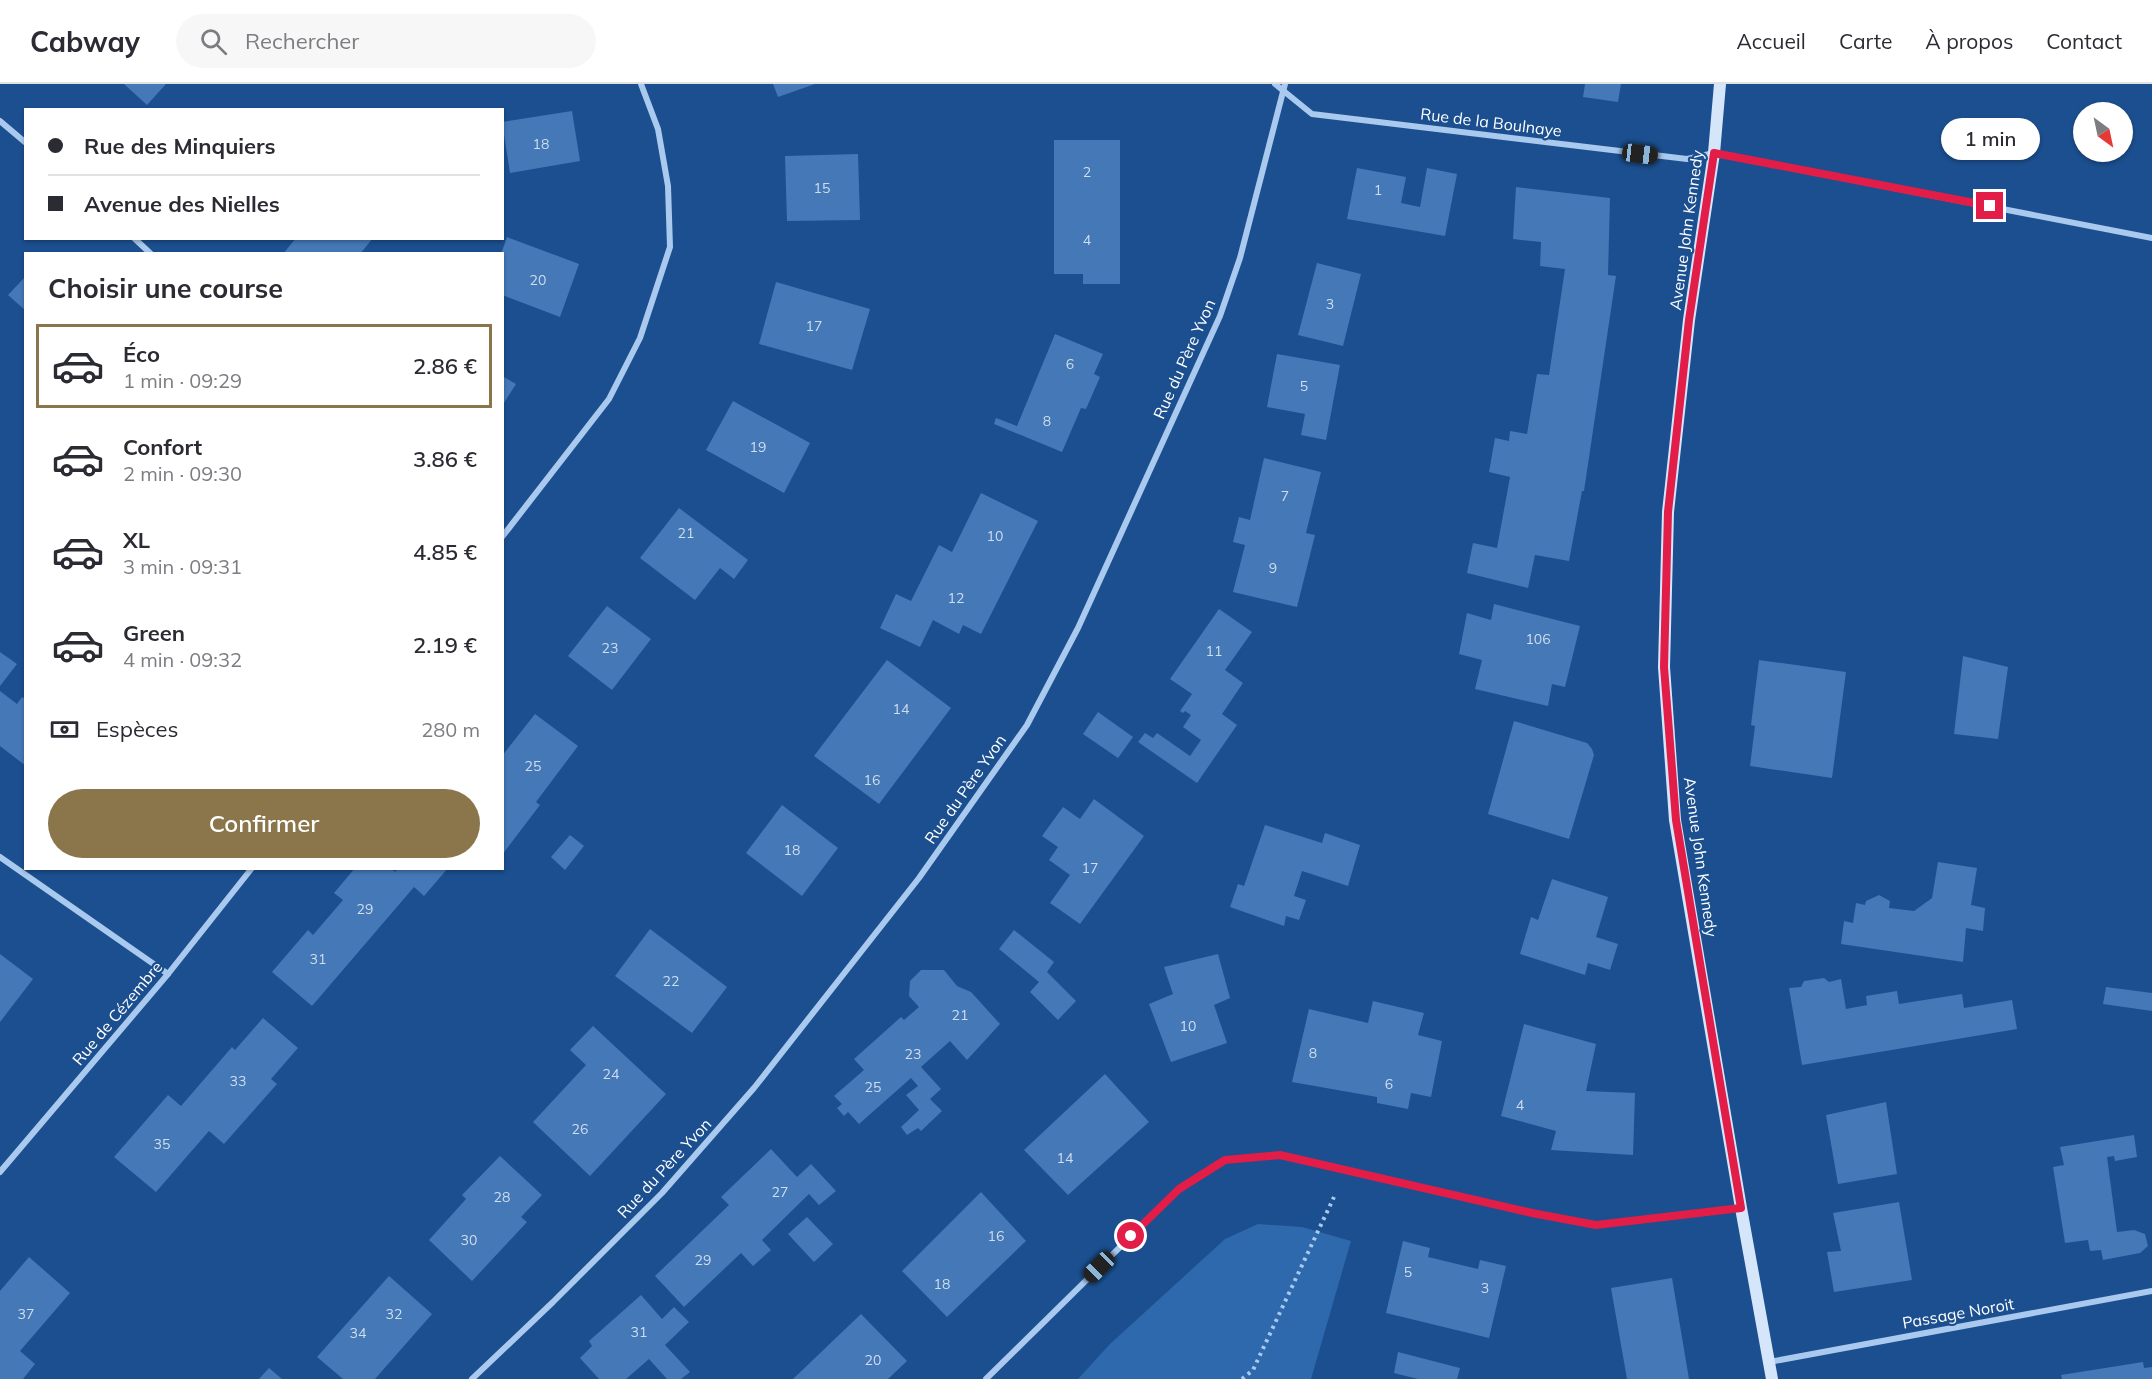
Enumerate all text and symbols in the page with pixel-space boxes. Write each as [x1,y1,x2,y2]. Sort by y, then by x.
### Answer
search box [176,14,596,68]
text: Cabway [30,24,140,59]
icon: search [197,25,230,58]
text: Rechercher [245,27,359,55]
text: Accueil [1736,28,1806,54]
text: Carte [1839,28,1892,54]
text: À propos [1925,28,2013,54]
text: Contact [2046,28,2122,54]
north arrow [2073,102,2133,162]
map controls [2073,102,2133,162]
street label: Rue de la Boulnaye [1419,103,1563,141]
callout: 1 min [1940,119,2040,161]
text: 1 min [1965,126,2016,151]
text: Rue des Minquiers [84,132,276,160]
house number: 18 [533,135,549,153]
car [1621,143,1659,165]
street label: Avenue John Kennedy [1665,148,1707,311]
house number: 2 [1083,163,1091,181]
house number: 15 [814,179,830,197]
house number: 1 [1374,181,1382,199]
text: Avenue des Nielles [84,190,280,218]
route end [1976,192,2003,219]
house number: 4 [1083,231,1092,249]
text: Choisir une course [48,271,283,305]
house number: 20 [530,271,546,289]
house number: 3 [1326,295,1334,313]
street label: Rue du Père Yvon [1149,296,1219,422]
house number: 17 [806,317,822,335]
icon: car [51,339,105,393]
text: Éco [123,340,160,368]
text: 2.86 € [413,352,477,380]
house number: 6 [1066,355,1074,373]
text: 1 min · 09:29 [123,368,242,393]
house number: 5 [1300,377,1308,395]
house number: 8 [1043,412,1051,430]
icon: car [51,432,105,486]
text: Confort [123,433,202,461]
house number: 19 [750,438,766,456]
text: 3.86 € [413,445,477,473]
text: 2 min · 09:30 [123,461,242,486]
house number: 7 [1281,487,1289,505]
house number: 21 [678,524,694,542]
icon: car [51,525,105,579]
text: XL [123,526,150,554]
house number: 10 [987,527,1003,545]
text: 4.85 € [413,538,477,566]
text: 3 min · 09:31 [123,554,242,579]
house number: 9 [1269,559,1277,577]
house number: 12 [948,589,964,607]
icon: car [51,618,105,672]
text: Green [123,619,185,647]
house number: 106 [1525,630,1551,648]
text: 2.19 € [413,631,477,659]
house number: 23 [602,639,618,657]
house number: 11 [1206,642,1222,660]
text: 4 min · 09:32 [123,647,242,672]
house number: 14 [893,700,910,718]
icon: cash [48,713,81,746]
text: Espèces [96,715,178,743]
text: 280 m [421,717,480,742]
street label: Rue du Père Yvon [920,730,1010,848]
house number: 25 [525,757,541,775]
house number: 16 [864,771,880,789]
street label: Avenue John Kennedy [1680,776,1722,939]
button: Confirmer [48,789,480,858]
house number: 18 [784,841,800,859]
house number: 17 [1082,859,1098,877]
house number: 29 [357,900,373,918]
house number: 31 [310,950,326,968]
street label: Rue de Cézembre [68,957,166,1069]
house number: 22 [663,972,679,990]
house number: 21 [952,1006,968,1024]
house number: 10 [1180,1017,1196,1035]
house number: 8 [1309,1044,1317,1062]
house number: 23 [905,1045,921,1063]
house number: 24 [603,1065,620,1083]
house number: 33 [230,1072,246,1090]
house number: 6 [1385,1075,1393,1093]
house number: 25 [865,1078,881,1096]
house number: 4 [1516,1096,1525,1114]
street label: Rue du Père Yvon [613,1114,715,1222]
house number: 26 [572,1120,588,1138]
house number: 35 [154,1135,170,1153]
house number: 14 [1057,1149,1074,1167]
house number: 27 [772,1183,788,1201]
house number: 28 [494,1188,510,1206]
route start [1117,1222,1144,1249]
house number: 16 [988,1227,1004,1245]
house number: 30 [461,1231,477,1249]
car [1080,1248,1118,1286]
house number: 29 [695,1251,711,1269]
house number: 5 [1404,1263,1412,1281]
house number: 18 [934,1275,950,1293]
house number: 3 [1481,1279,1489,1297]
street label: Passage Noroit [1901,1293,2016,1333]
house number: 37 [18,1305,34,1323]
house number: 32 [386,1305,402,1323]
house number: 31 [631,1323,647,1341]
house number: 34 [350,1324,367,1342]
house number: 20 [865,1351,881,1369]

